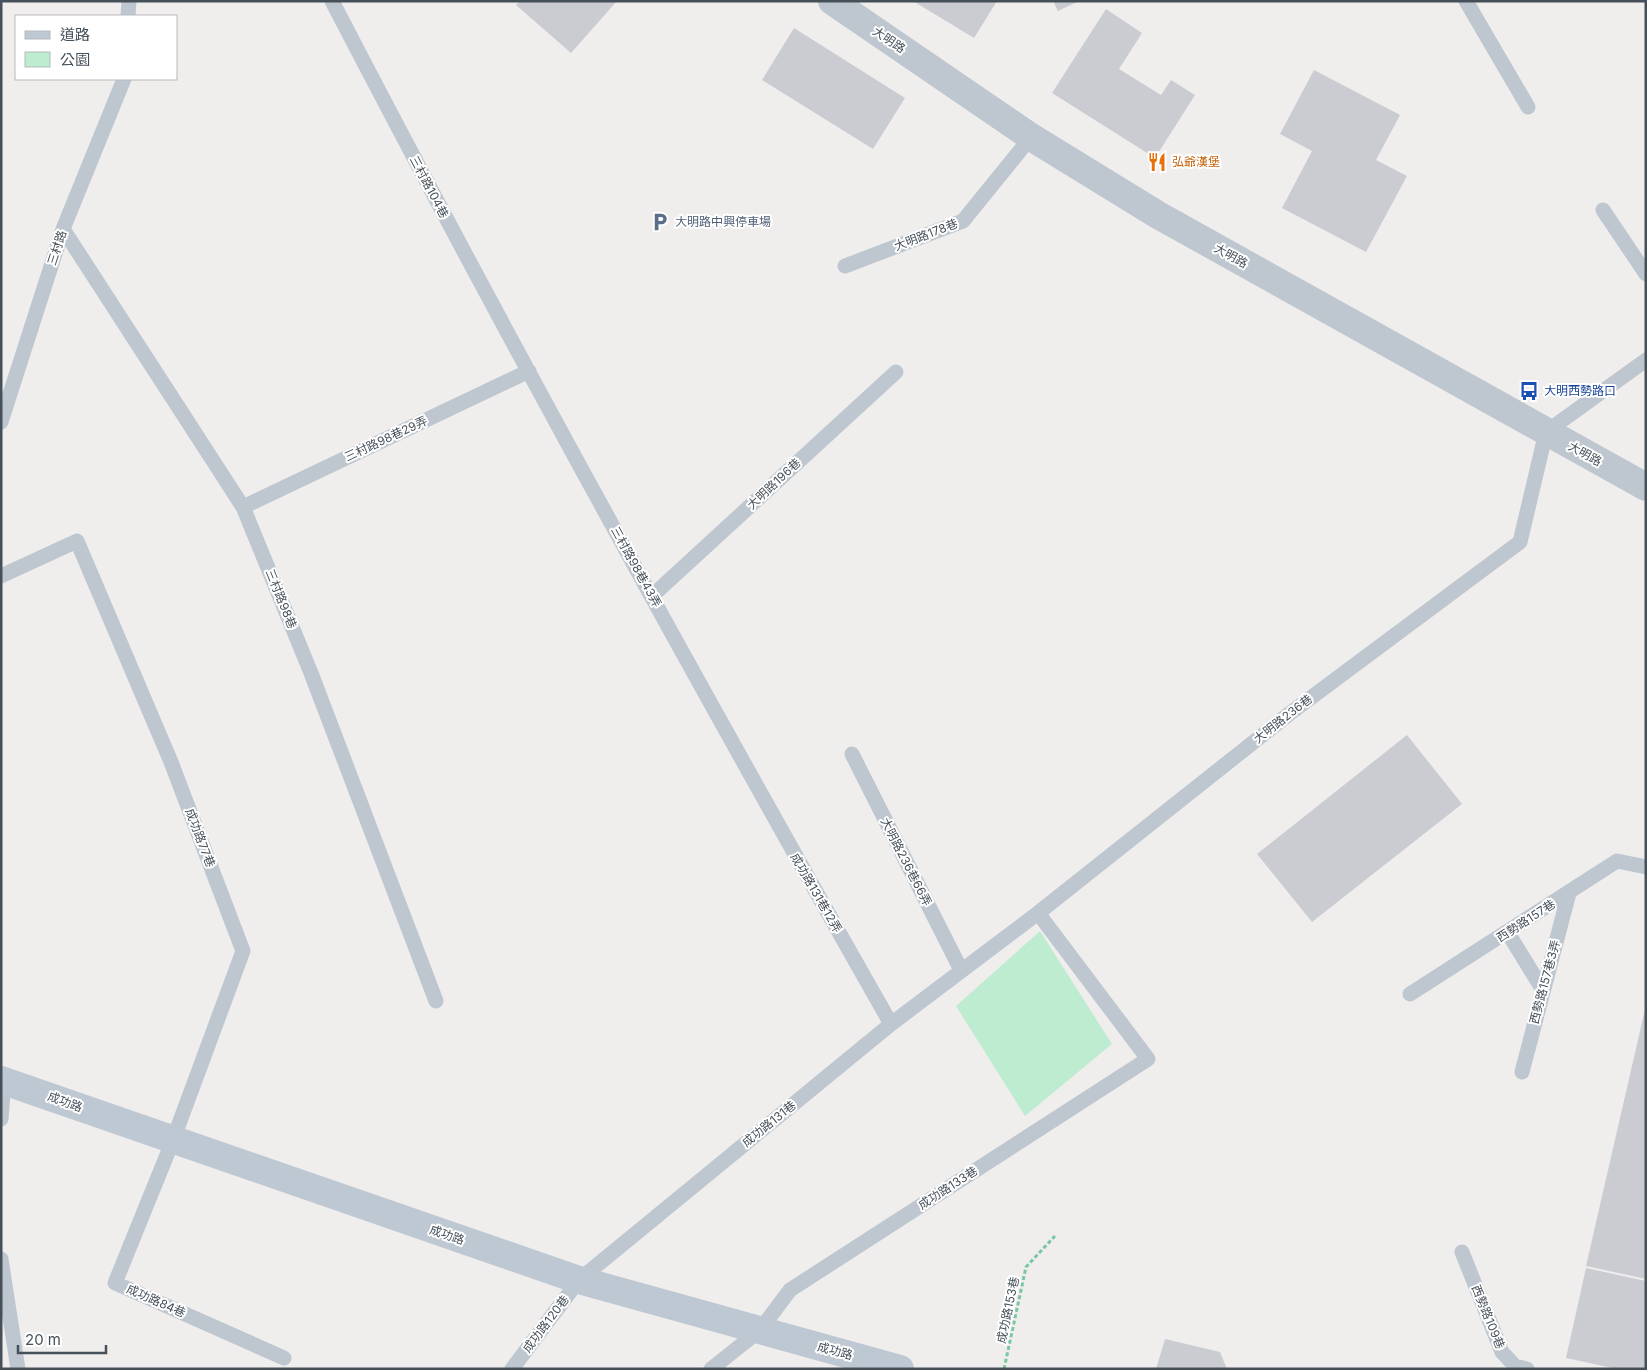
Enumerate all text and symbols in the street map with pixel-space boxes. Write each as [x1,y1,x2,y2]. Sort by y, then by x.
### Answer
legend [15,15,178,80]
street label: 大明路 [870,23,908,56]
text: 道路 [60,25,90,44]
text: 公園 [60,50,90,69]
restaurant icon: 弘爺漢堡 [1146,151,1168,173]
street label: 三村路104巷 [407,153,452,220]
place label: 弘爺漢堡 [1172,154,1220,169]
parking icon: 大明路中興停車場 [649,211,671,233]
place label: 大明路中興停車場 [675,214,771,229]
street label: 大明路178巷 [892,216,960,254]
street label: 三村路 [44,228,69,267]
street label: 大明路 [1212,240,1251,271]
bus stop icon: 大明西勢路口 [1518,380,1540,402]
place label: 大明西勢路口 [1544,383,1616,398]
street label: 三村路98巷29弄 [342,413,430,464]
street label: 大明路 [1566,438,1605,469]
street label: 大明路196巷 [744,455,804,512]
street label: 三村路98巷43弄 [608,524,665,610]
street label: 三村路98巷 [263,567,300,631]
street label: 大明路236巷 [1250,691,1315,746]
street label: 成功路77巷 [182,806,219,869]
street label: 大明路236巷66弄 [878,815,935,908]
street label: 成功路131巷12弄 [788,850,845,935]
street label: 西勢路157巷 [1494,896,1558,945]
street label: 西勢路157巷3弄 [1526,938,1563,1026]
street label: 成功路 [46,1088,85,1115]
street label: 成功路131巷 [739,1097,799,1150]
street label: 成功路133巷 [915,1163,980,1212]
street label: 成功路 [428,1222,467,1247]
street label: 成功路153巷 [993,1275,1022,1345]
street label: 成功路84巷 [124,1281,188,1320]
street label: 西勢路109巷 [1469,1283,1508,1351]
street label: 成功路120巷 [519,1292,572,1355]
scale bar [18,1322,105,1354]
text: 20 m [25,1330,61,1349]
street label: 成功路 [816,1339,854,1362]

